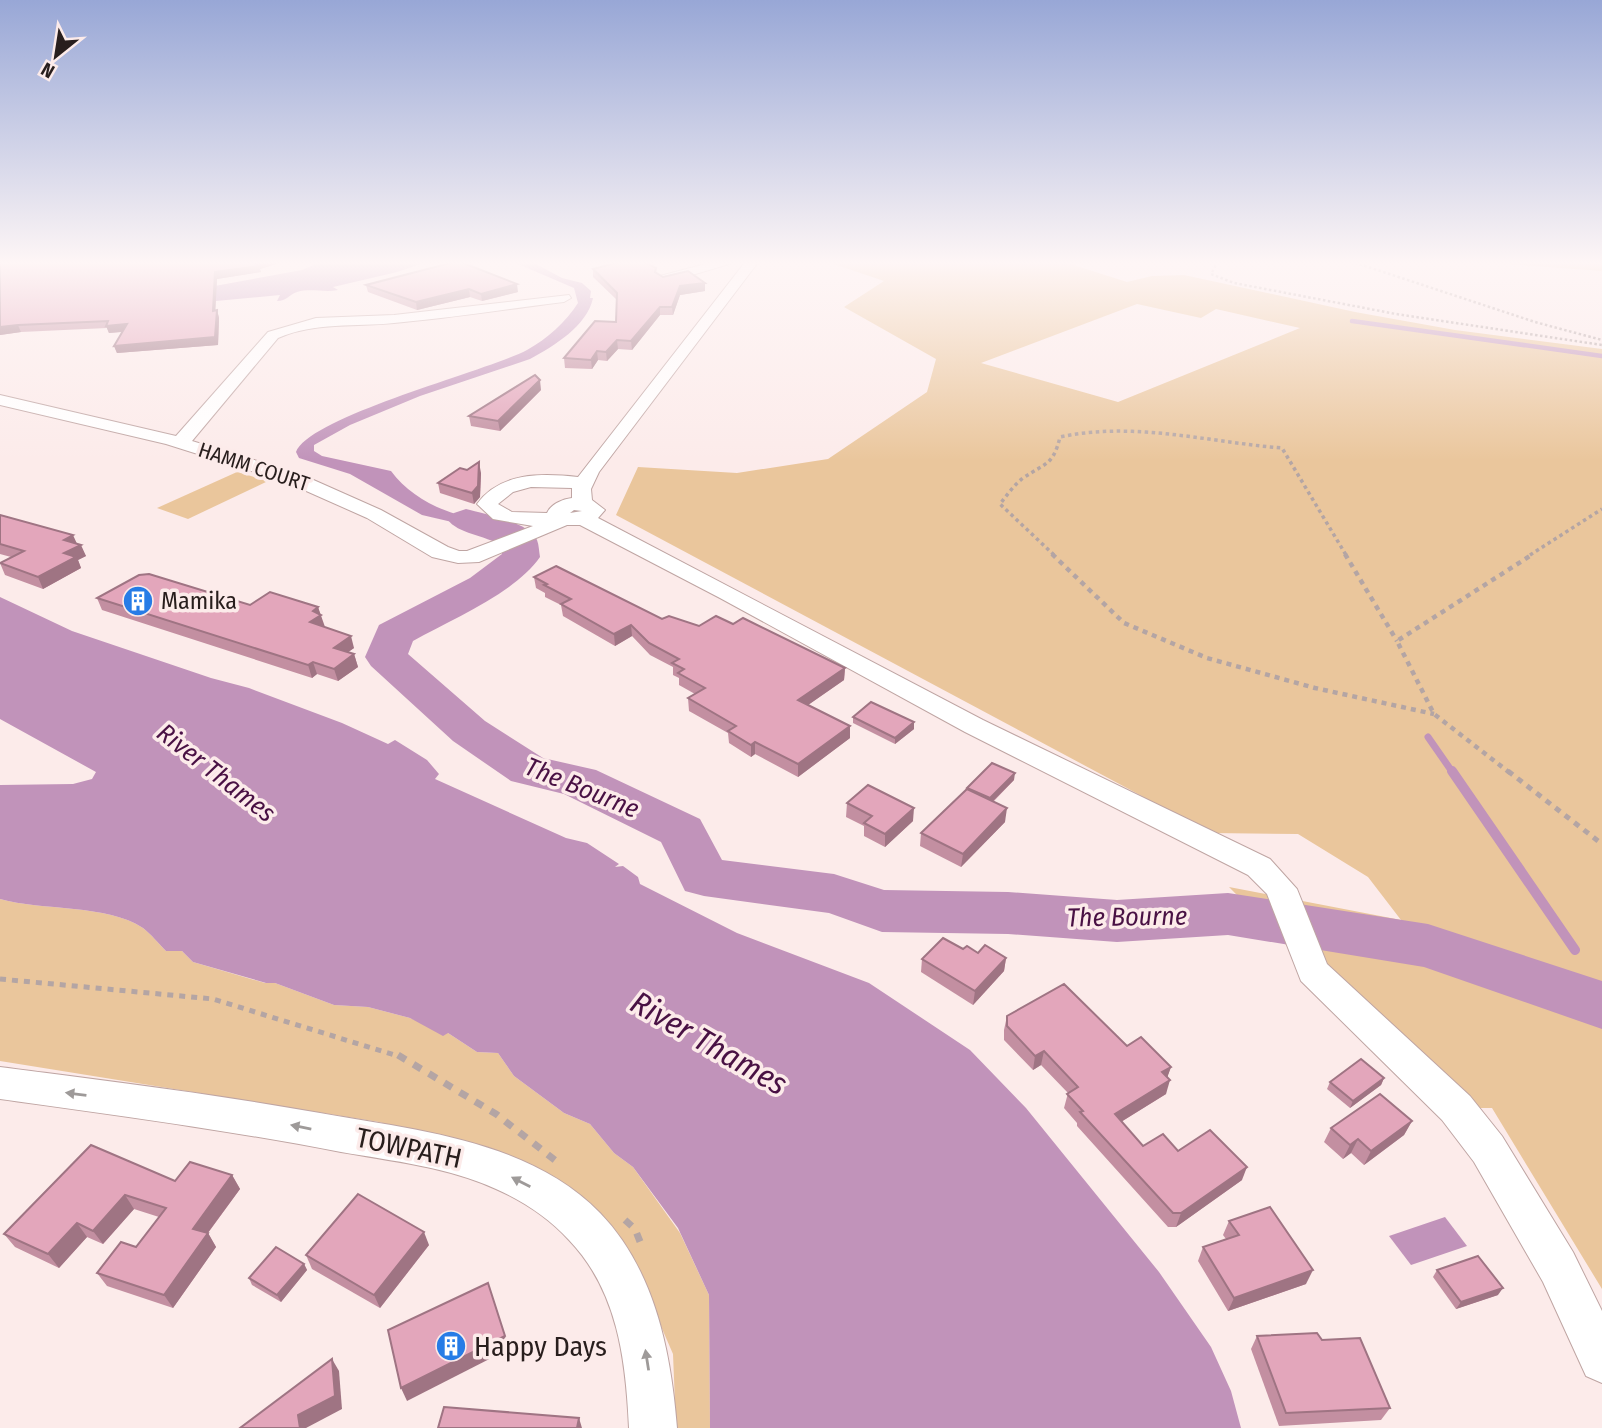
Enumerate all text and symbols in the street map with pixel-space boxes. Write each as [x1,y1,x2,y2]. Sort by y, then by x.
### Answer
north arrow [21,21,91,91]
text: N [37,57,58,83]
street label: HAMM COURT [195,437,313,497]
building icon: Mamika [121,584,155,618]
place label: Mamika [161,587,237,615]
water label: River Thames [151,717,281,829]
water label: The Bourne [520,751,644,825]
water label: The Bourne [1067,900,1187,934]
water label: River Thames [624,983,794,1103]
one-way arrow [65,1088,87,1099]
one-way arrow [290,1121,312,1132]
street label: TOWPATH [353,1121,465,1175]
one-way arrow [511,1177,531,1188]
building icon: Happy Days [434,1329,468,1363]
place label: Happy Days [474,1330,607,1363]
one-way arrow [641,1349,652,1371]

